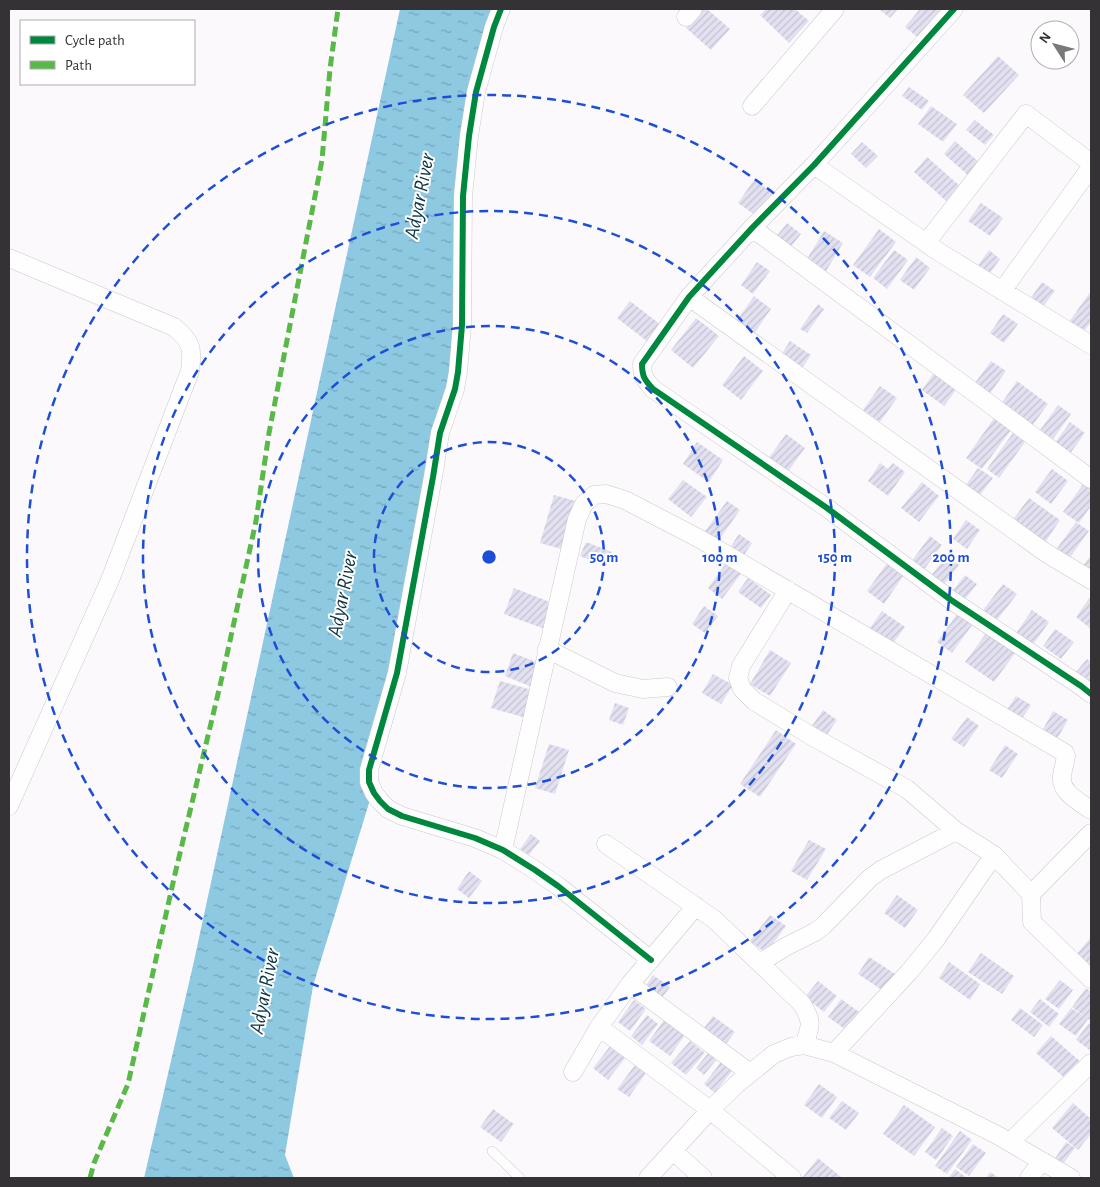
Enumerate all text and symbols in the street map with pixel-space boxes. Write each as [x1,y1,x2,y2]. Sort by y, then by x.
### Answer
legend [20,20,195,85]
north arrow [1030,20,1080,70]
text: N [1037,30,1054,46]
text: Cycle path [65,33,125,48]
text: Path [65,58,92,73]
water label: Adyar River [401,150,438,242]
water label: Adyar River [324,548,361,640]
centre of rings [480,548,498,566]
text: 50 m [590,550,618,565]
text: 100 m [702,550,738,565]
text: 150 m [818,550,852,565]
text: 200 m [932,550,970,565]
water label: Adyar River [246,945,283,1037]

